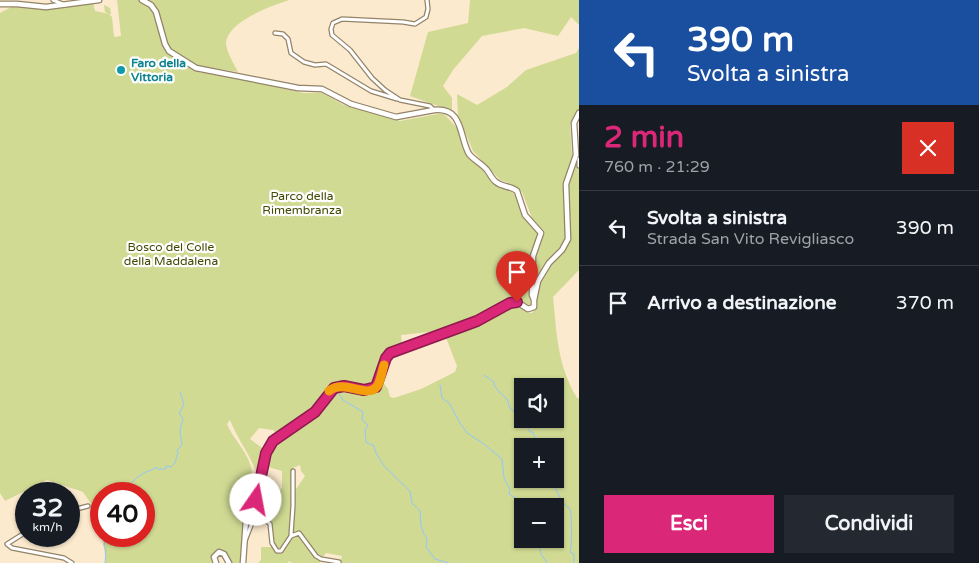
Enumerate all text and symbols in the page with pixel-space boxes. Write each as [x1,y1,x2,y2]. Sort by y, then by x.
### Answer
text: 390 m [687,19,794,61]
icon: left [604,20,669,85]
place label: Faro della Vittoria [131,56,186,84]
text: Svolta a sinistra [687,61,849,87]
marker: Faro della Vittoria [115,64,127,76]
text: 2 min [604,119,684,156]
button: close [902,122,954,174]
text: 760 m · 21:29 [604,157,710,177]
park label: Parco della Rimembranza [262,189,342,217]
text: Svolta a sinistra [647,207,787,229]
icon: left [604,214,632,242]
text: 390 m [896,217,954,239]
text: Strada San Vito Revigliasco [647,229,854,249]
park label: Bosco del Colle della Maddalena [124,240,218,268]
pin [496,251,538,302]
icon: arrive [503,258,531,286]
icon: arrive [604,289,632,317]
text: Arrivo a destinazione [647,292,837,314]
text: 370 m [896,292,954,314]
map controls [514,378,564,548]
button: sound [514,378,564,428]
button: + [514,438,564,488]
position arrow [229,473,281,525]
speed limit sign: 40 [90,482,155,547]
text: 32 [32,493,63,523]
button: Esci [604,495,774,553]
button: Condividi [784,495,954,553]
button: − [514,498,564,548]
text: km/h [32,520,63,534]

